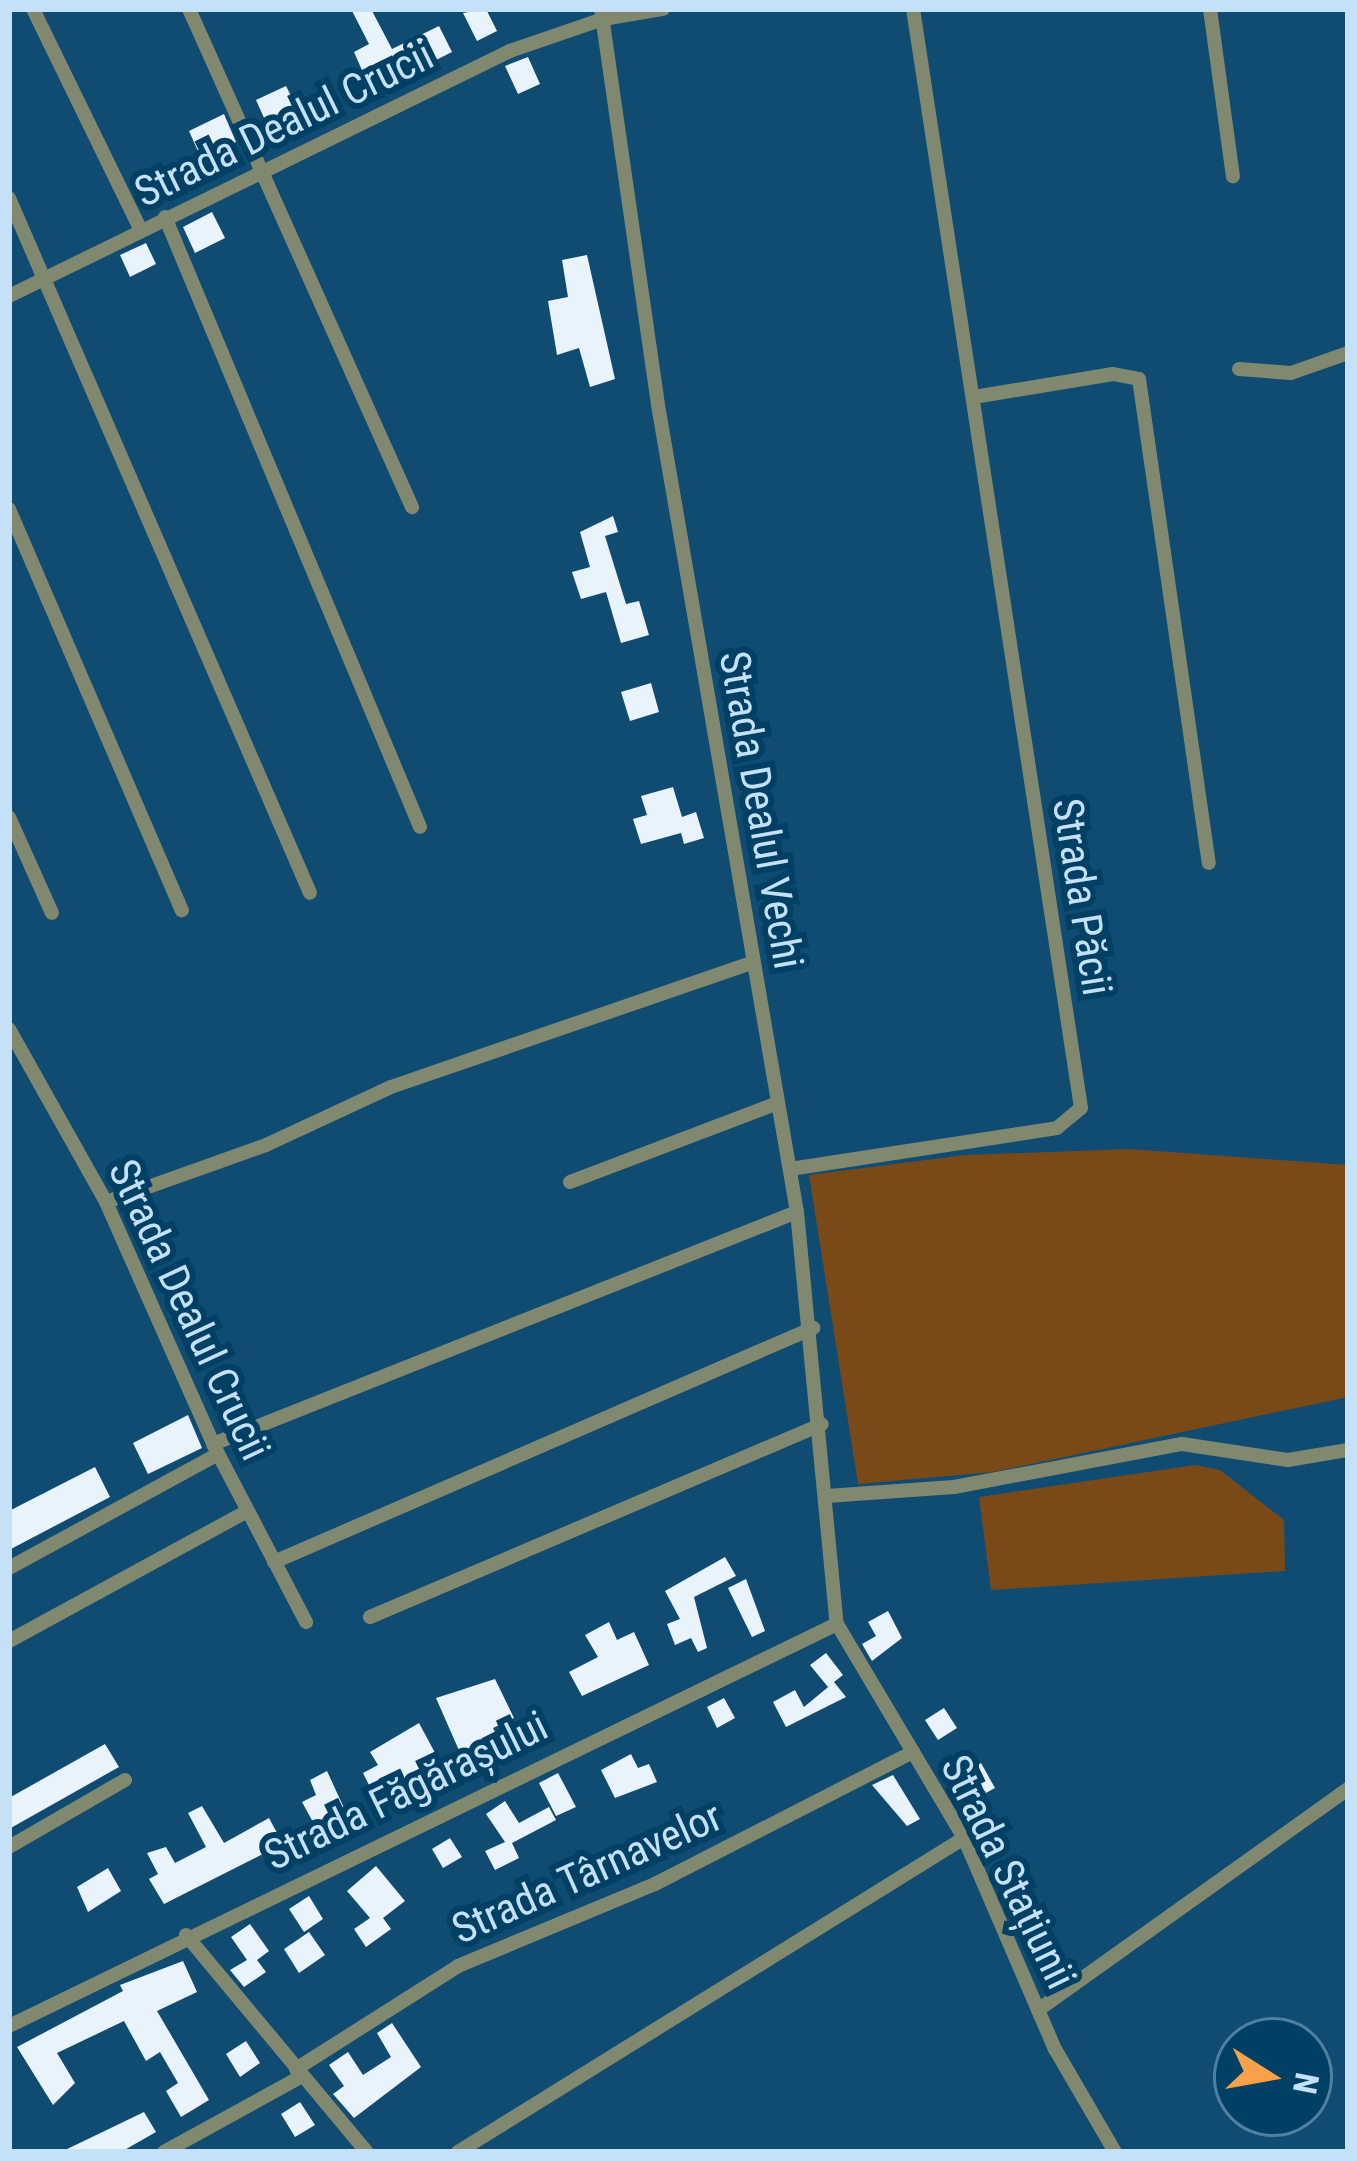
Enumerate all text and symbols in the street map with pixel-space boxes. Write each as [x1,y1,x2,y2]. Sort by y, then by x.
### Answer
street label: Strada Dealul Crucii [127,30,441,218]
street label: Strada Dealul Vechi [708,647,814,973]
street label: Strada Păcii [1042,795,1122,999]
street label: Strada Dealul Crucii [97,1152,281,1468]
street label: Strada Făgărașului [256,1701,556,1881]
street label: Strada Stațiunii [930,1747,1086,1997]
street label: Strada Târnavelor [444,1791,730,1955]
north arrow [1213,2017,1333,2137]
text: N [1285,2070,1327,2097]

